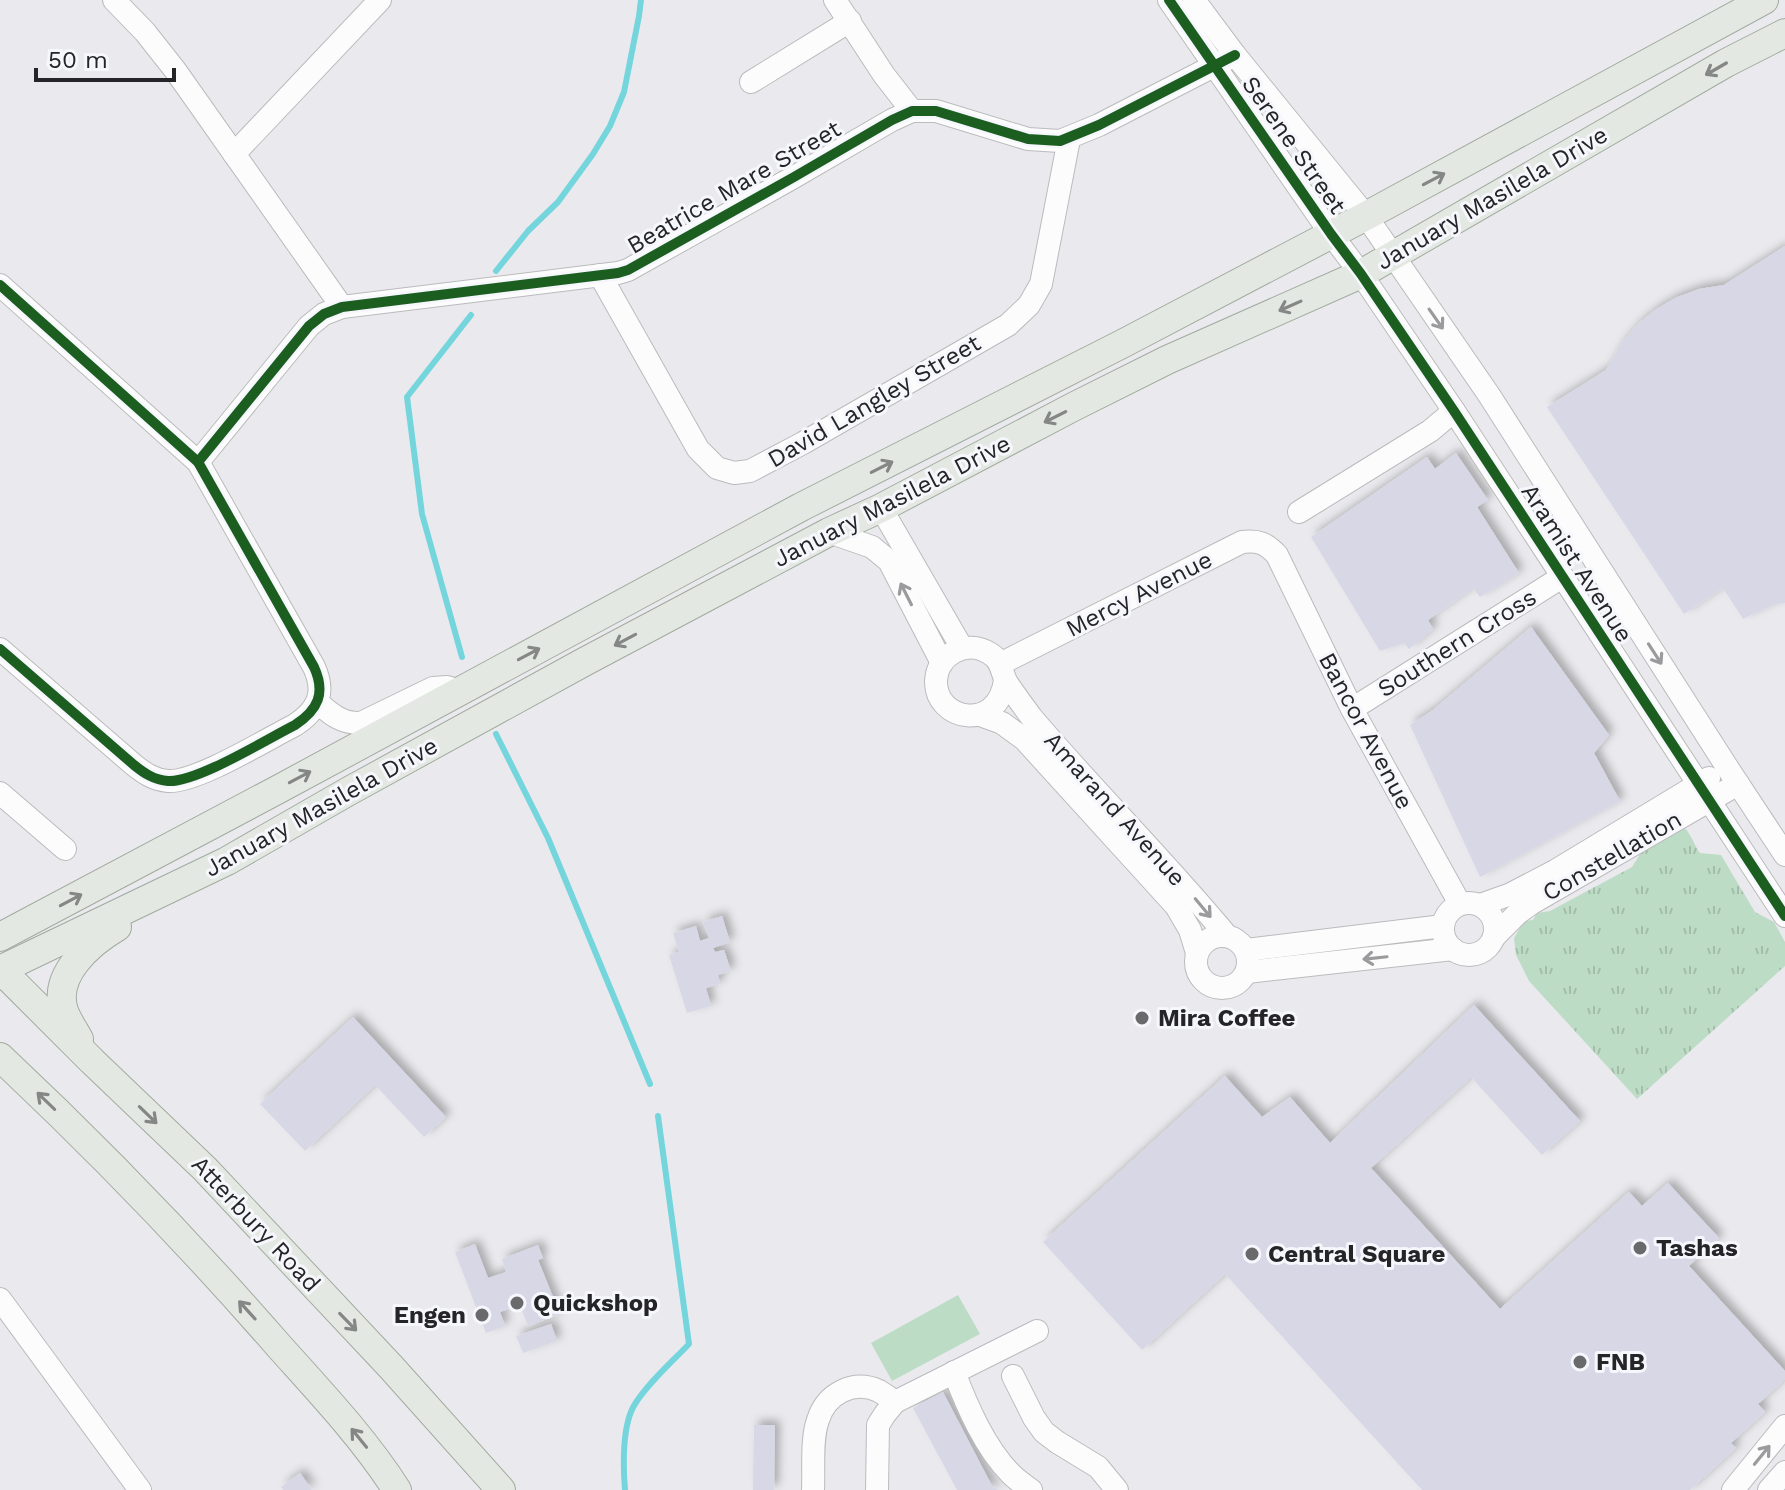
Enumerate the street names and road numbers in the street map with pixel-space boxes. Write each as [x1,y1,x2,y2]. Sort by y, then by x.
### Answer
street label: Serene Street [1236,71,1352,219]
street label: Beatrice Mare Street [622,114,846,260]
street label: January Masilela Drive [1371,120,1613,276]
street label: David Langley Street [763,329,985,473]
street label: January Masilela Drive [769,429,1015,573]
street label: Aramist Avenue [1515,479,1639,647]
street label: Mercy Avenue [1061,545,1217,643]
street label: Southern Cross [1373,583,1541,703]
street label: Bancor Avenue [1313,648,1419,814]
street label: Amarand Avenue [1039,726,1191,892]
street label: January Masilela Drive [200,731,442,883]
street label: Constellation [1538,805,1686,907]
street label: Atterbury Road [186,1150,326,1298]

